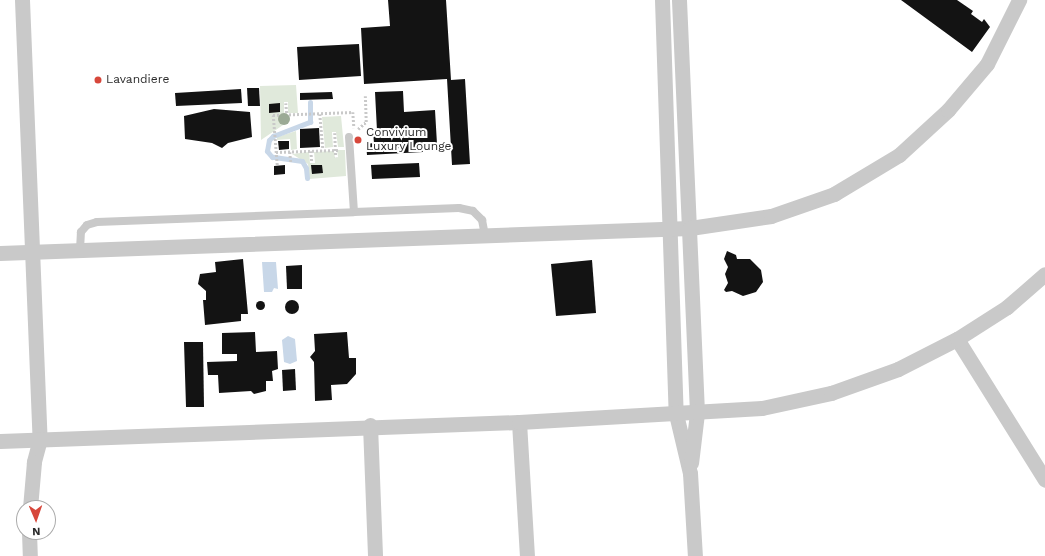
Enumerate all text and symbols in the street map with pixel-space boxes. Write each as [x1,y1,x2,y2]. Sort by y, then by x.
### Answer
place label: Lavandiere [106,73,169,87]
marker: Lavandiere [93,75,103,85]
place label: Convivium Luxury Lounge [366,126,452,154]
marker: Convivium Luxury Lounge [353,135,363,145]
north arrow [16,500,56,540]
text: N [32,525,41,538]

